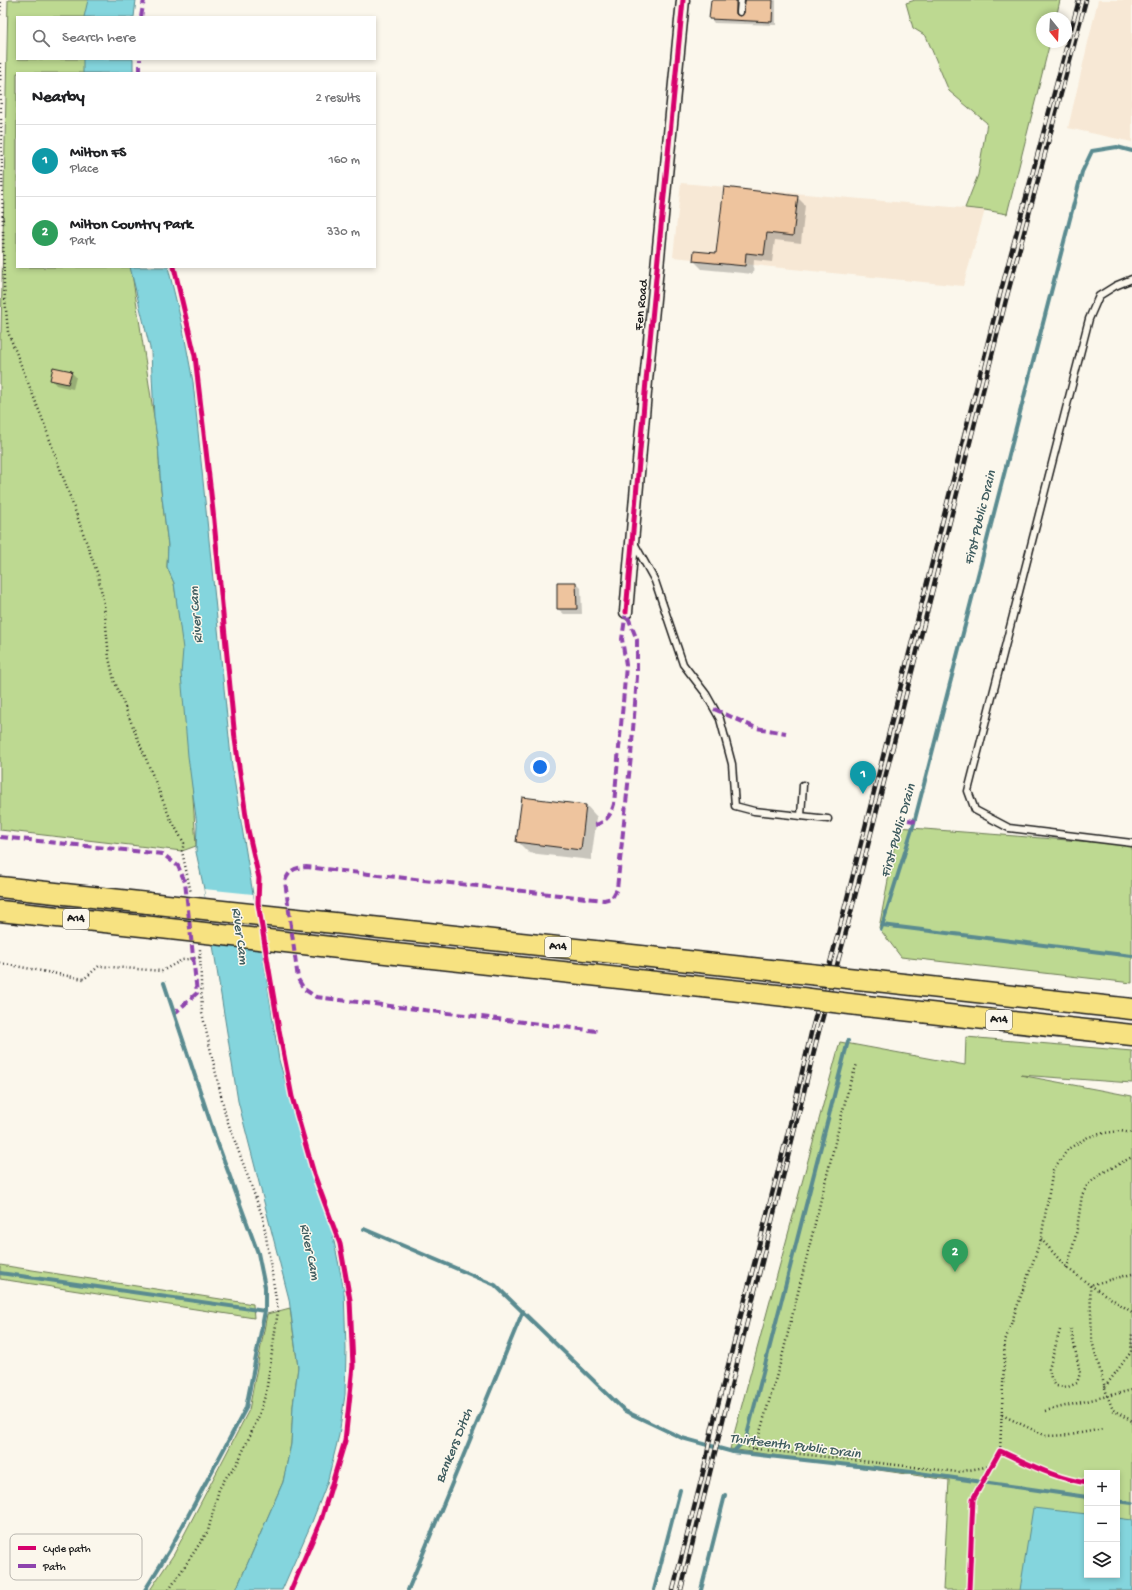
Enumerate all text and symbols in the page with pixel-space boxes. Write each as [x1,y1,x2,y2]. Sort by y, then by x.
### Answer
north arrow [1036,12,1072,48]
search box [16,16,376,60]
icon: search [30,27,52,49]
text: Search here [62,29,136,47]
text: Nearby [32,88,85,108]
text: 2 results [315,91,360,106]
text: Milton FS [70,144,126,162]
text: 1 [42,153,48,168]
text: 160 m [328,153,360,168]
text: Place [70,162,98,177]
text: Milton Country Park [70,216,193,234]
text: 2 [42,225,48,240]
text: 330 m [327,225,360,240]
text: Park [70,234,95,249]
street label: Fen Road [632,277,652,332]
water label: First Public Drain [961,469,1001,567]
water label: River Cam [186,586,208,644]
your location [530,757,550,777]
pin: 1 [850,761,876,794]
water label: First Public Drain [877,782,921,880]
water label: River Cam [227,906,251,966]
road number: A14 [63,909,89,929]
road number: A14 [545,937,571,957]
road number: A14 [986,1010,1012,1030]
water label: River Cam [295,1222,323,1282]
pin: 2 [942,1239,968,1272]
water label: Bankers Ditch [432,1406,478,1486]
water label: Thirteenth Public Drain [729,1431,862,1464]
map controls [1084,1470,1120,1578]
button: + [1084,1470,1120,1506]
button: − [1084,1506,1120,1542]
legend [10,1534,142,1580]
button: layers [1084,1542,1120,1578]
text: Cycle path [43,1544,91,1556]
text: Path [42,1562,66,1574]

